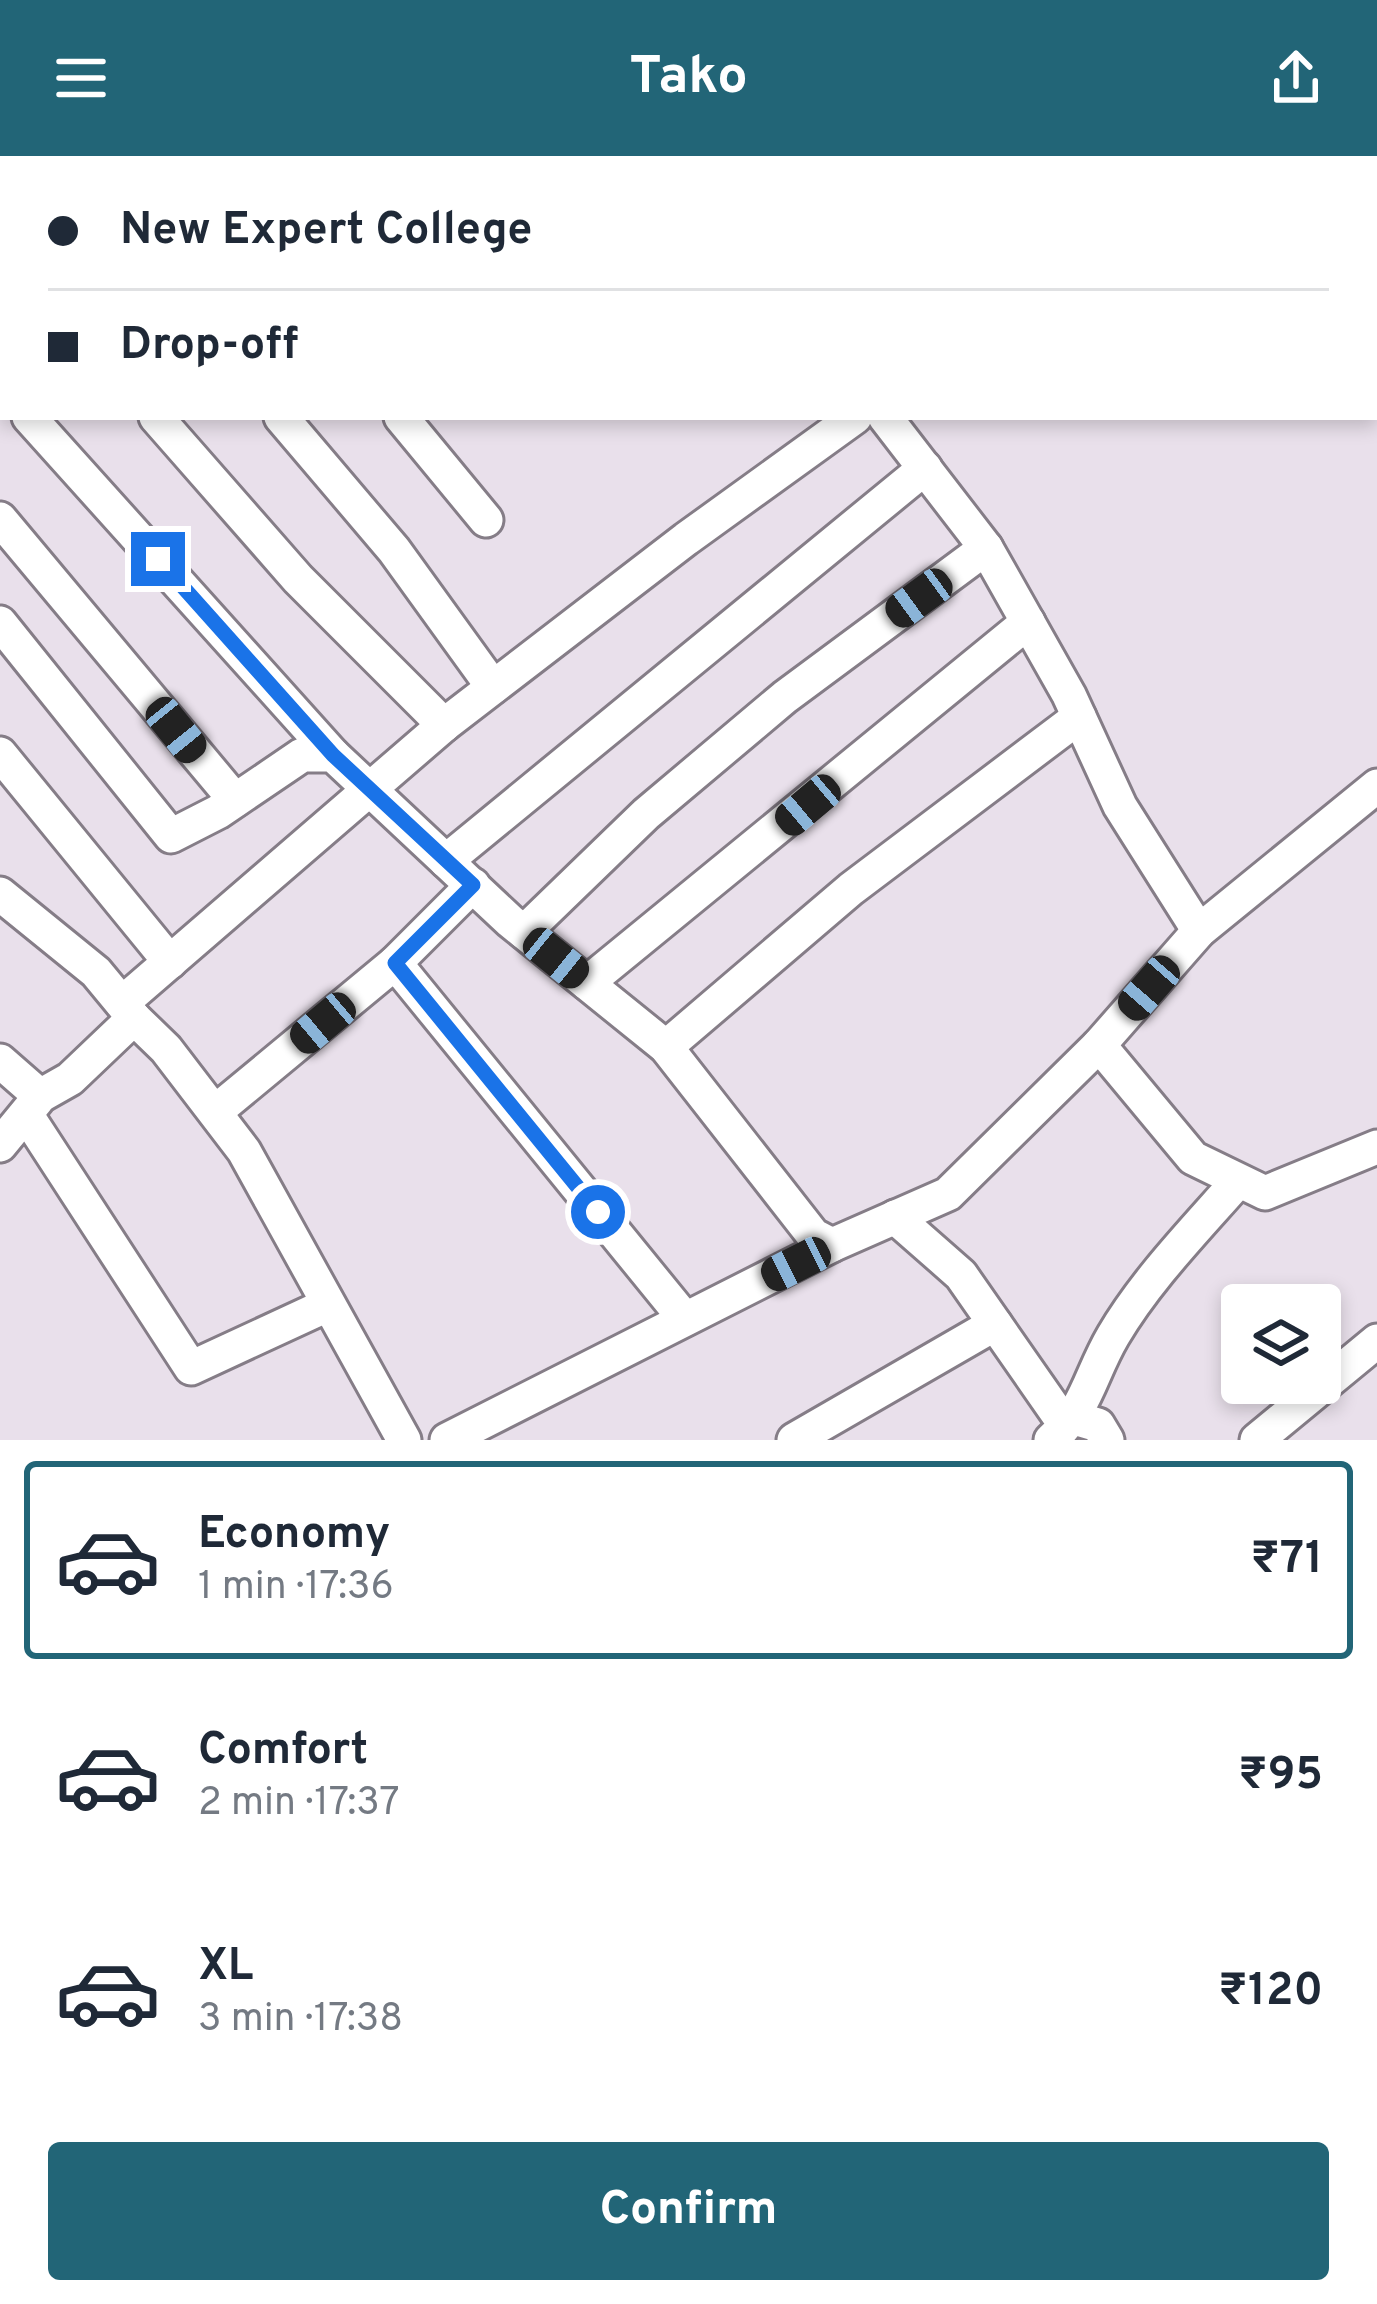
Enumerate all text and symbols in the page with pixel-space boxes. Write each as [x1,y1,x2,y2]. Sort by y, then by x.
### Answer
text: Tako [629,44,748,113]
icon: menu [48,45,114,111]
icon: share [1263,45,1329,111]
text: New Expert College [120,203,532,260]
text: Drop-off [120,318,299,375]
route end [131,532,185,586]
car [879,562,959,634]
car [139,691,213,769]
car [769,768,847,842]
car [517,921,595,995]
car [1112,949,1186,1027]
car [284,986,362,1060]
route start [571,1185,625,1239]
car [756,1232,836,1296]
map controls [1221,1284,1341,1404]
button: layers [1221,1284,1341,1404]
icon: car [54,1506,162,1614]
text: Economy [198,1507,390,1564]
text: ₹71 [1251,1532,1323,1589]
text: 1 min · 17:36 [198,1564,394,1613]
icon: car [54,1722,162,1830]
text: Comfort [198,1723,368,1780]
text: ₹95 [1238,1748,1323,1805]
text: 2 min · 17:37 [198,1780,400,1829]
icon: car [54,1938,162,2046]
text: XL [198,1939,253,1996]
text: ₹120 [1218,1964,1323,2021]
text: 3 min · 17:38 [198,1996,403,2045]
button: Confirm [48,2142,1329,2280]

